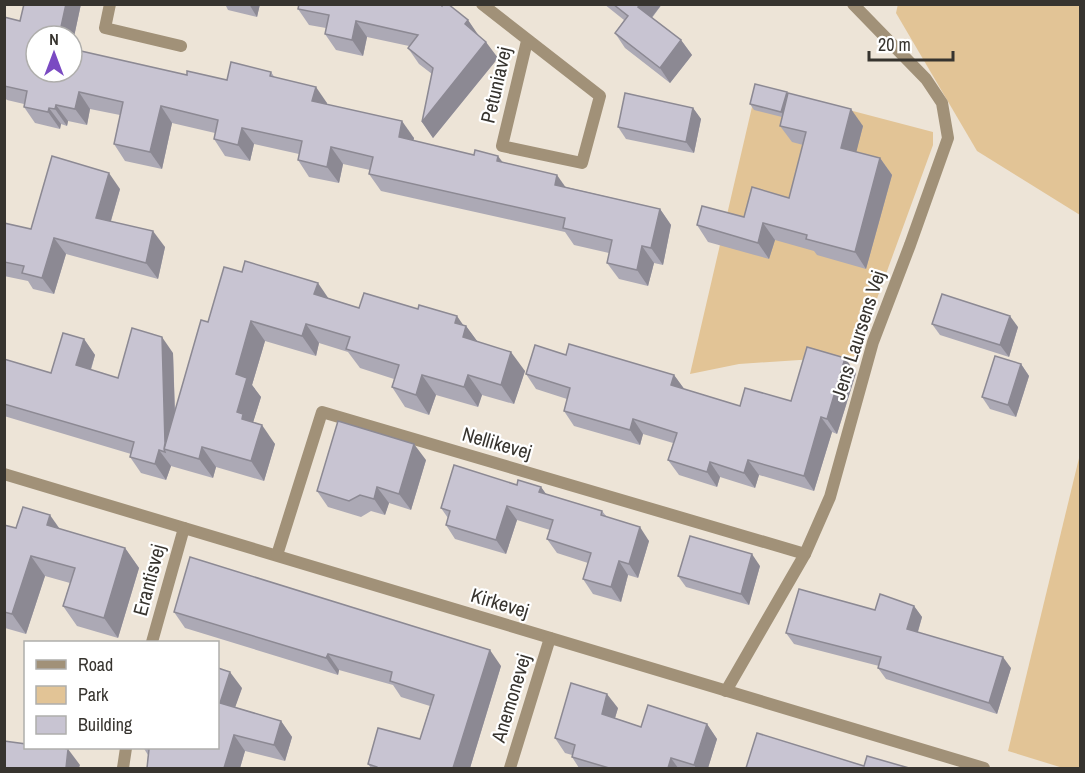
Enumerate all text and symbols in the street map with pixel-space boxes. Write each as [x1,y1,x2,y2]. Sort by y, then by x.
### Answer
north arrow [24,24,84,84]
scale bar [869,24,953,62]
text: N [49,28,59,50]
text: 20 m [878,32,911,57]
street label: Petuniavej [474,44,517,126]
street label: Jens Laursens Vej [824,267,891,403]
street label: Nellikevej [459,420,535,465]
street label: Erantisvej [126,541,171,619]
street label: Kirkevej [468,581,532,624]
legend [24,641,219,749]
street label: Anemonevej [484,650,537,746]
text: Road [78,652,113,677]
text: Park [78,682,109,707]
text: Building [78,712,133,737]

